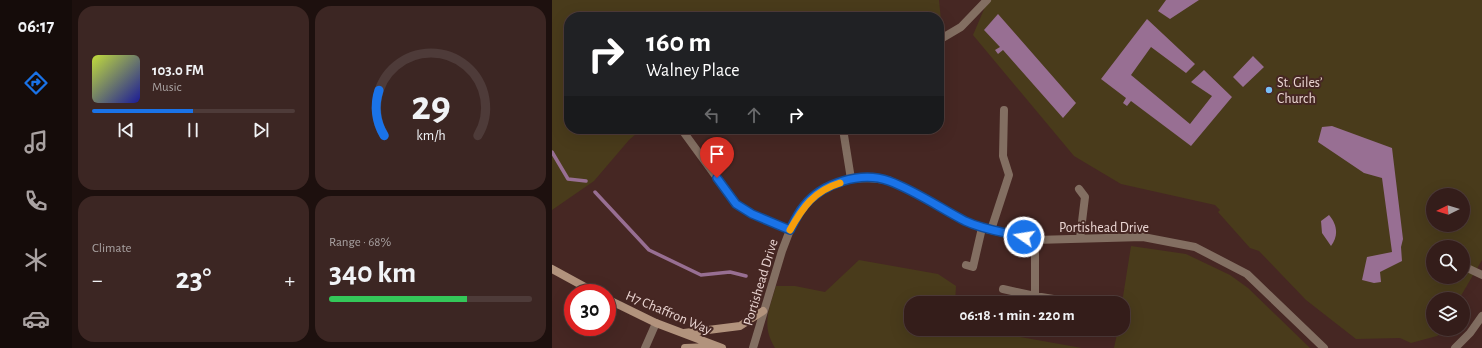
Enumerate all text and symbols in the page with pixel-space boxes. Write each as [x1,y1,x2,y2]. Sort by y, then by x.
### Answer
text: 06:17 [18,18,54,36]
icon: right [580,28,632,80]
text: 160 m [646,29,711,57]
text: Walney Place [646,62,739,80]
text: 103.0 FM [152,63,204,78]
icon: directions [22,69,50,97]
place label: St. Giles’ Church [1277,76,1322,106]
text: Music [152,81,182,94]
marker: St. Giles’ Church [1264,85,1274,95]
text: 29 [411,86,450,127]
icon: left [701,104,723,126]
icon: ahead [743,104,765,126]
icon: right [785,104,807,126]
icon: previous [115,119,137,141]
icon: pause [182,119,204,141]
icon: next [250,119,272,141]
icon: music [22,128,50,156]
text: km/h [416,128,445,142]
pin [700,137,734,178]
icon: arrive [706,143,728,165]
icon: phone [22,187,50,215]
north arrow [1426,188,1470,232]
map controls [1426,188,1470,336]
position arrow [1003,216,1045,258]
street label: Portishead Drive [1059,221,1149,235]
text: Range · 68% [329,236,391,249]
street label: Portishead Drive [741,237,781,327]
button: search [1426,240,1470,284]
text: Climate [92,242,131,255]
icon: climate [22,246,50,274]
text: 340 km [329,258,416,288]
text: 23° [176,264,211,294]
text: − [92,269,103,291]
text: + [284,269,295,291]
speed limit sign: 30 [564,284,616,336]
street label: H7 Chaffron Way [624,289,714,337]
button: layers [1426,292,1470,336]
icon: car [22,305,50,333]
text: 06:18 · 1 min · 220 m [959,308,1075,323]

